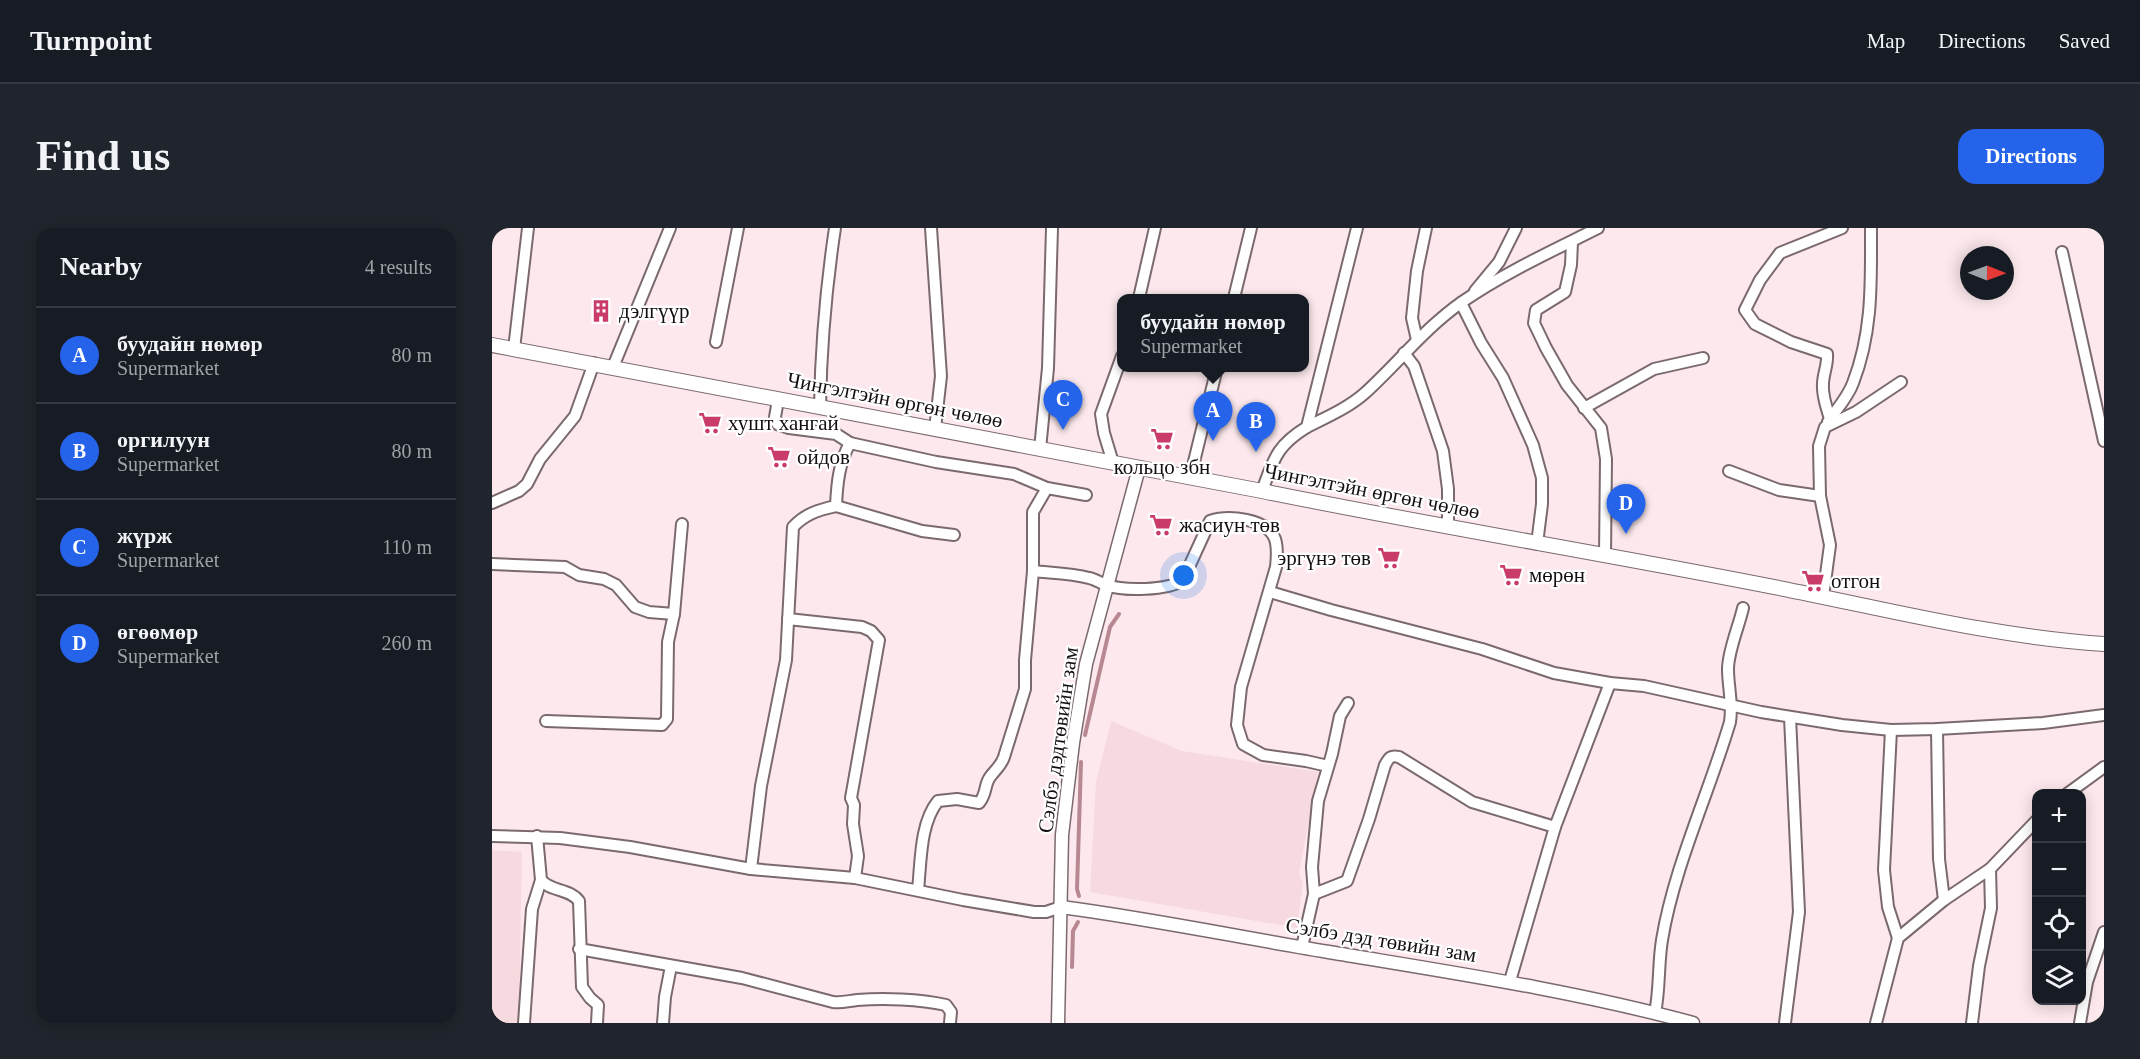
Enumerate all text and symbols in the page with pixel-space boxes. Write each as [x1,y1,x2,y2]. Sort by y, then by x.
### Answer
text: Turnpoint [30,25,152,56]
text: Map [1867,29,1905,53]
text: Directions [1938,29,2026,53]
text: Saved [2059,29,2110,53]
button: Directions [1958,129,2104,184]
text: Find us [36,133,170,179]
north arrow [1960,246,2014,300]
text: Nearby [60,252,142,281]
text: 4 results [365,256,432,278]
popup [1117,294,1309,372]
building icon: дэлгүүр [588,298,614,324]
place label: дэлгүүр [619,299,689,323]
text: буудайн нөмөр [1140,309,1286,334]
text: буудайн нөмөр [117,331,263,356]
text: Supermarket [1140,335,1242,357]
text: A [72,344,87,366]
text: 80 m [391,344,432,366]
text: Supermarket [117,357,219,379]
street label: Чингэлтэйн өргөн чөлөө [785,367,1005,433]
pin: C [1044,380,1082,430]
pin: A [1194,392,1232,441]
pin: B [1236,402,1275,452]
supermarket icon: хушт хангай [697,410,723,436]
place label: хушт хангай [728,411,839,435]
supermarket icon: кольцо збн [1149,426,1175,452]
text: оргилуун [117,427,210,452]
text: B [73,440,86,462]
text: 80 m [391,440,432,462]
supermarket icon: ойдов [766,444,792,470]
place label: ойдов [797,445,850,469]
text: Supermarket [117,453,219,475]
place label: кольцо збн [1114,455,1210,479]
street label: Чингэлтэйн өргөн чөлөө [1262,458,1482,524]
pin: D [1606,484,1646,534]
supermarket icon: жасиун төв [1148,512,1174,538]
place label: жасиун төв [1178,513,1280,537]
text: жүрж [117,523,172,548]
text: C [72,536,87,558]
text: 110 m [382,536,432,558]
supermarket icon: эргүнэ төв [1376,545,1402,571]
place label: эргүнэ төв [1277,546,1371,570]
text: Supermarket [117,549,219,571]
your location [1169,561,1198,590]
supermarket icon: мөрөн [1498,562,1524,588]
place label: мөрөн [1529,563,1585,587]
supermarket icon: отгон [1800,568,1826,594]
place label: отгон [1831,569,1880,593]
text: өгөөмөр [117,619,198,644]
text: D [72,632,87,654]
text: 260 m [381,632,432,654]
text: Supermarket [117,645,219,667]
street label: Сэлбэ дэдтөвийн зам [1033,645,1083,835]
map controls [2032,789,2086,1005]
button: + [2032,789,2086,843]
button: − [2032,843,2086,897]
button: locate [2032,897,2086,951]
street label: Сэлбэ дэд төвийн зам [1284,913,1478,967]
button: layers [2032,951,2086,1005]

